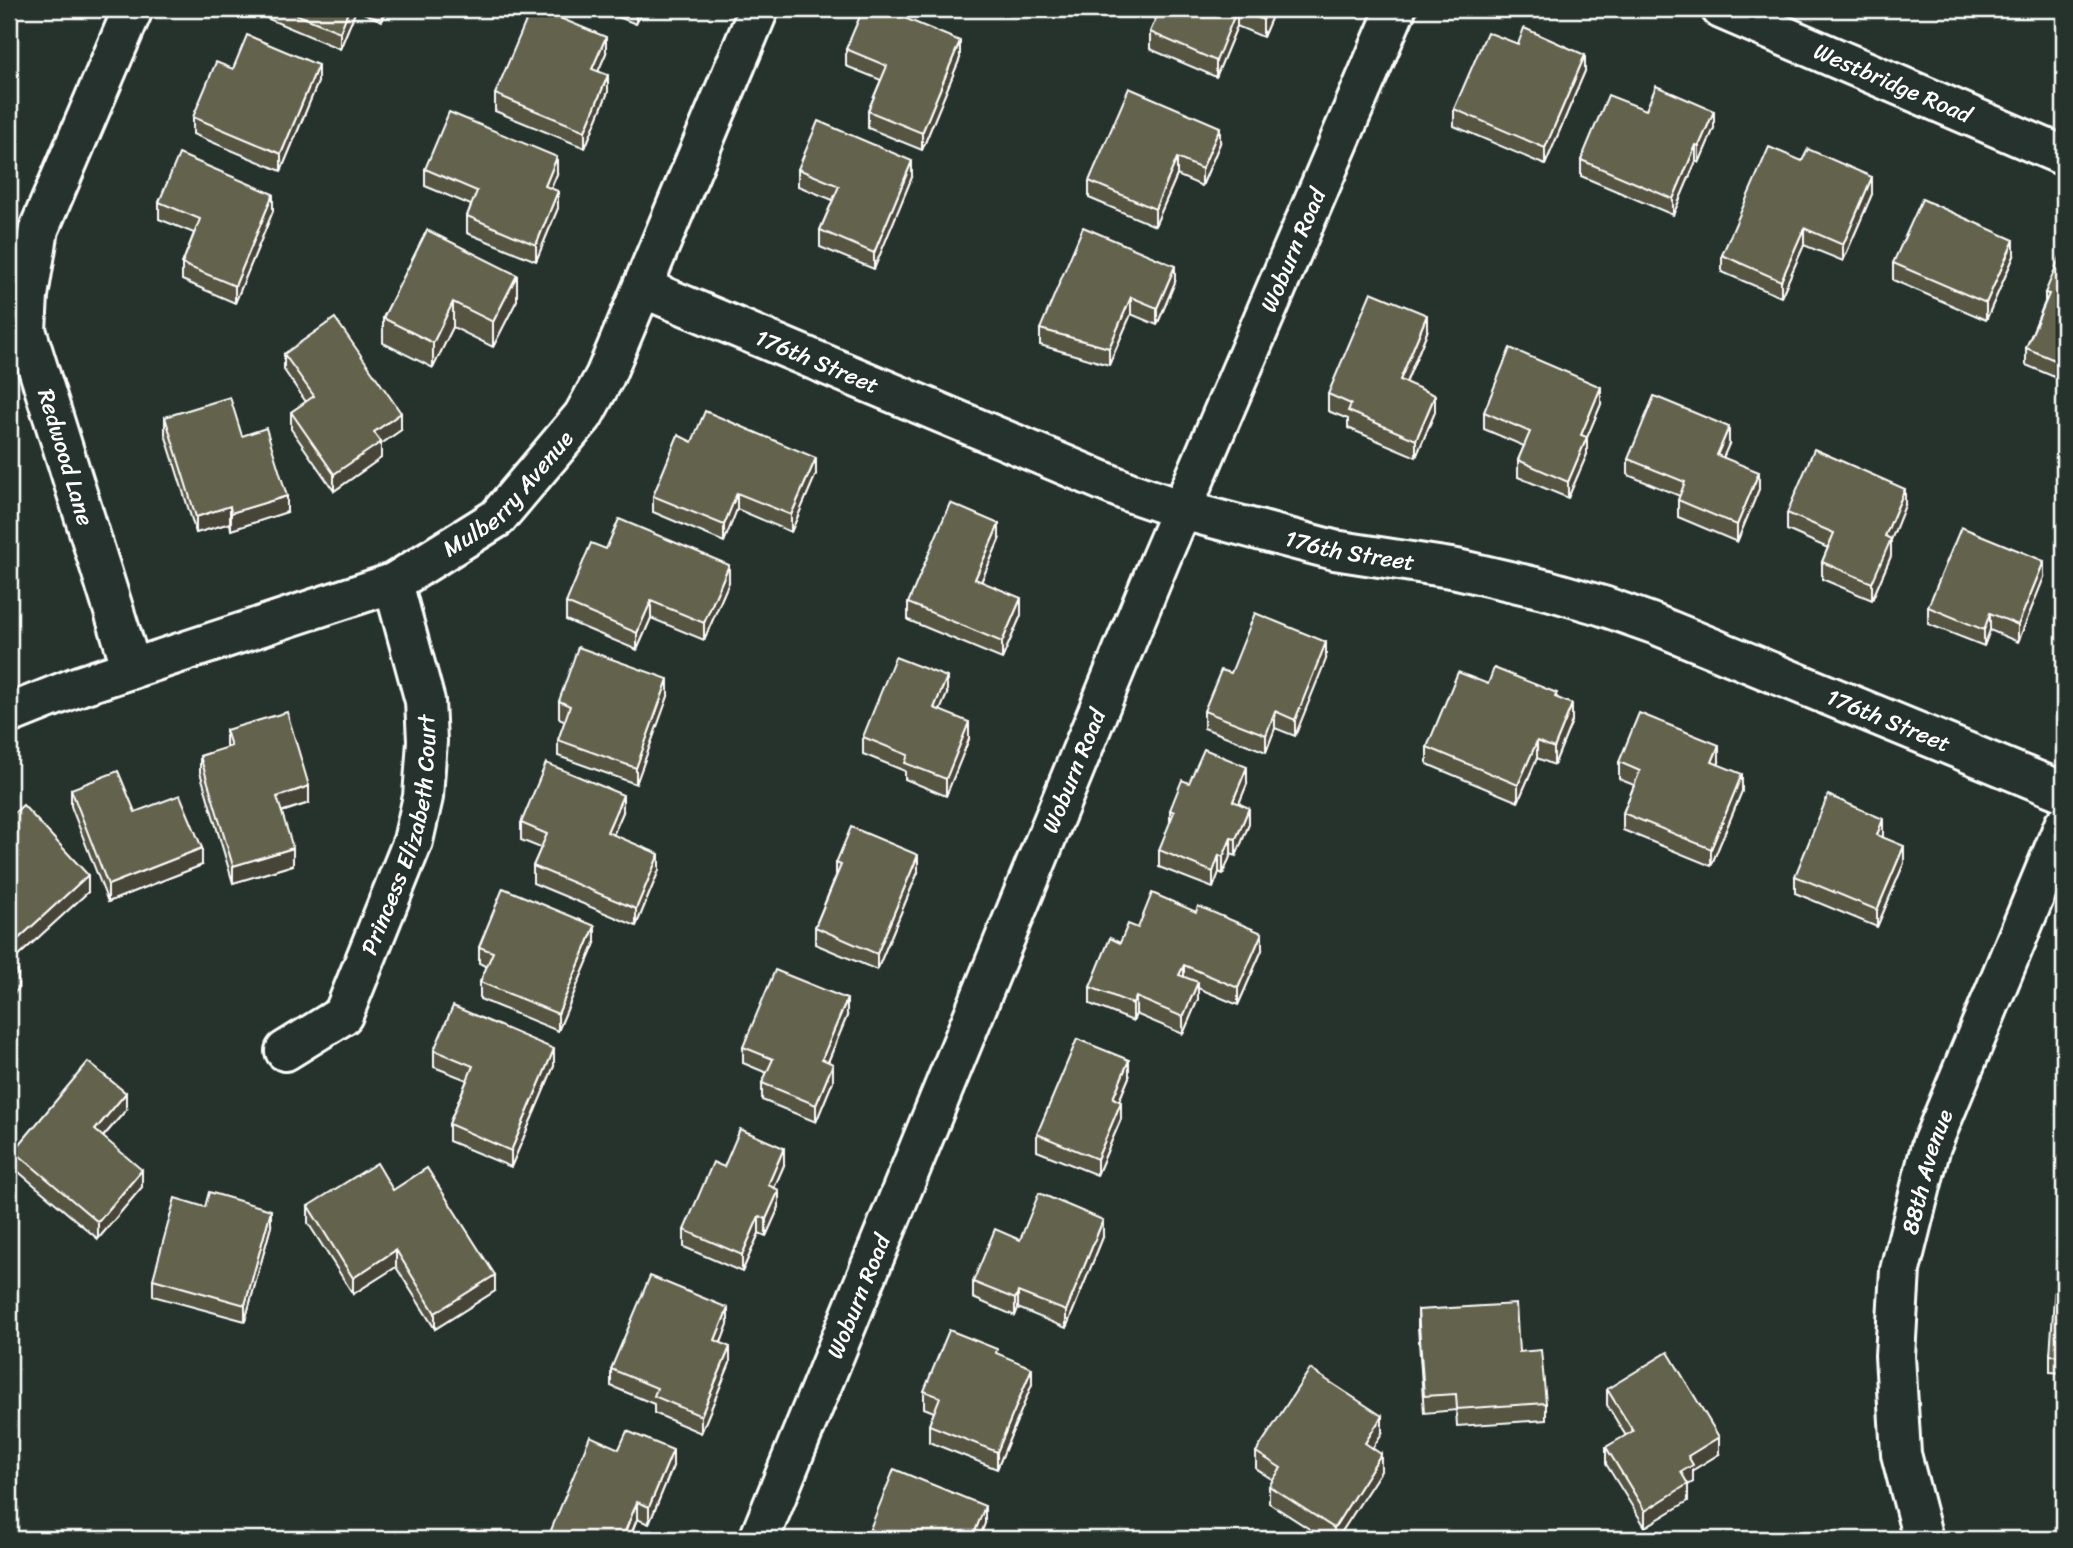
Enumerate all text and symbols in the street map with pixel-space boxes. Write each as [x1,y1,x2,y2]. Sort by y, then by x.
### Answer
street label: Westbridge Road [1807,31,1980,136]
street label: Woburn Road [1248,180,1339,319]
street label: 176th Street [749,317,885,406]
street label: Redwood Lane [25,384,106,531]
street label: Mulberry Avenue [434,421,584,568]
street label: 176th Street [1281,518,1417,583]
street label: 176th Street [1820,677,1957,764]
street label: Woburn Road [1030,701,1119,840]
street label: Princess Elizabeth Court [349,712,448,961]
street label: 88th Avenue [1890,1103,1965,1239]
street label: Woburn Road [815,1226,903,1365]

